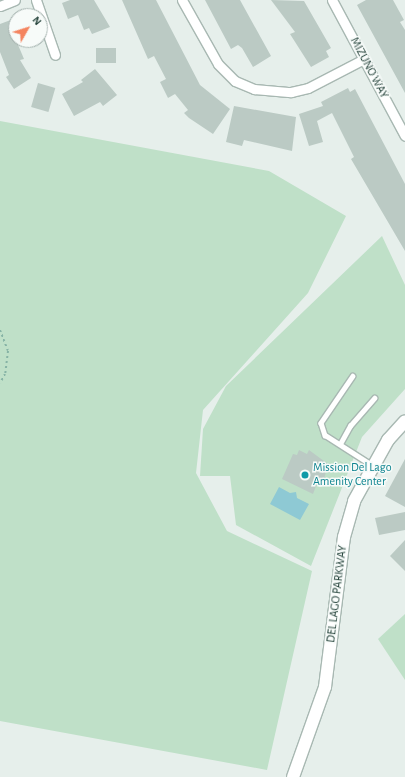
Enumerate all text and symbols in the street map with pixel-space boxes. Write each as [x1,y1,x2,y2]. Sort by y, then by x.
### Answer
north arrow [8,8,48,48]
text: N [30,14,44,27]
street label: MIZUNO WAY [347,35,391,101]
place label: Mission Del Lago Amenity Center [313,461,392,489]
marker: Mission Del Lago Amenity Center [300,470,310,480]
street label: DEL LAGO PARKWAY [324,544,350,644]

